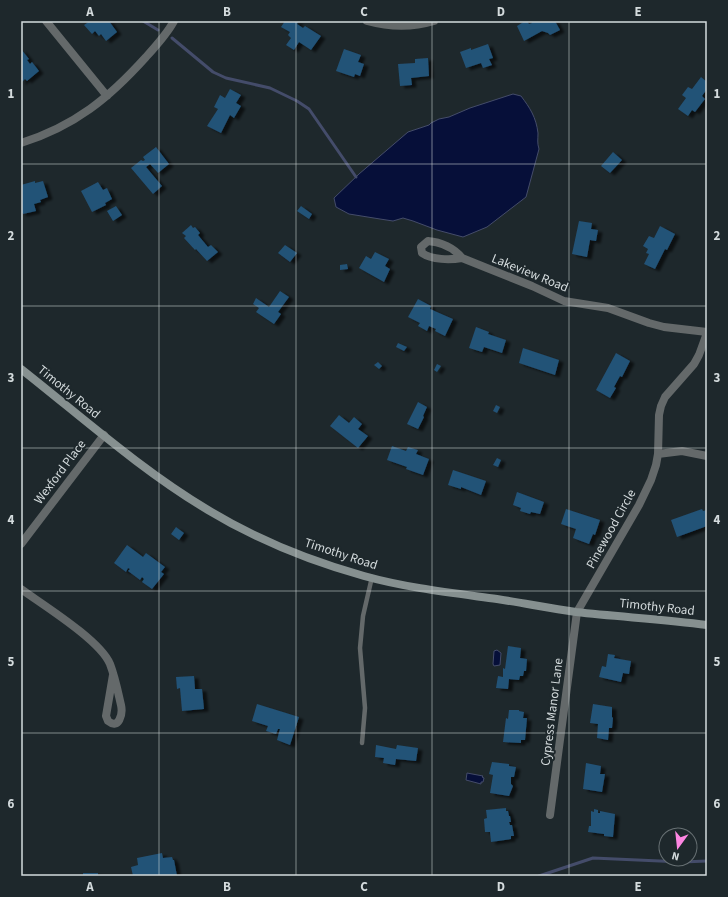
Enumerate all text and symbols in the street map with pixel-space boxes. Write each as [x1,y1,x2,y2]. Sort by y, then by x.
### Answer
text: A [85,3,94,21]
text: B [223,3,231,21]
text: C [360,3,368,21]
text: D [497,3,505,21]
text: E [634,3,642,21]
text: 1 [8,85,15,103]
text: 1 [714,85,721,103]
text: 2 [8,227,15,245]
text: 2 [714,227,721,245]
street label: Lakeview Road [489,249,571,297]
street label: Timothy Road [34,361,104,423]
text: 3 [8,369,15,387]
text: 3 [714,369,721,387]
street label: Wexford Place [30,436,90,508]
street label: Pinewood Circle [582,486,640,572]
text: 4 [8,511,15,529]
text: 4 [714,511,721,529]
street label: Timothy Road [302,534,380,574]
street label: Timothy Road [618,594,696,620]
text: 5 [8,653,15,671]
text: 5 [714,653,721,671]
street label: Cypress Manor Lane [536,657,568,767]
text: 6 [8,795,15,813]
text: 6 [714,795,721,813]
north arrow [658,827,698,867]
text: N [670,848,681,864]
text: A [85,878,94,896]
text: B [223,878,231,896]
text: C [360,878,368,896]
text: D [497,878,505,896]
text: E [634,878,642,896]

